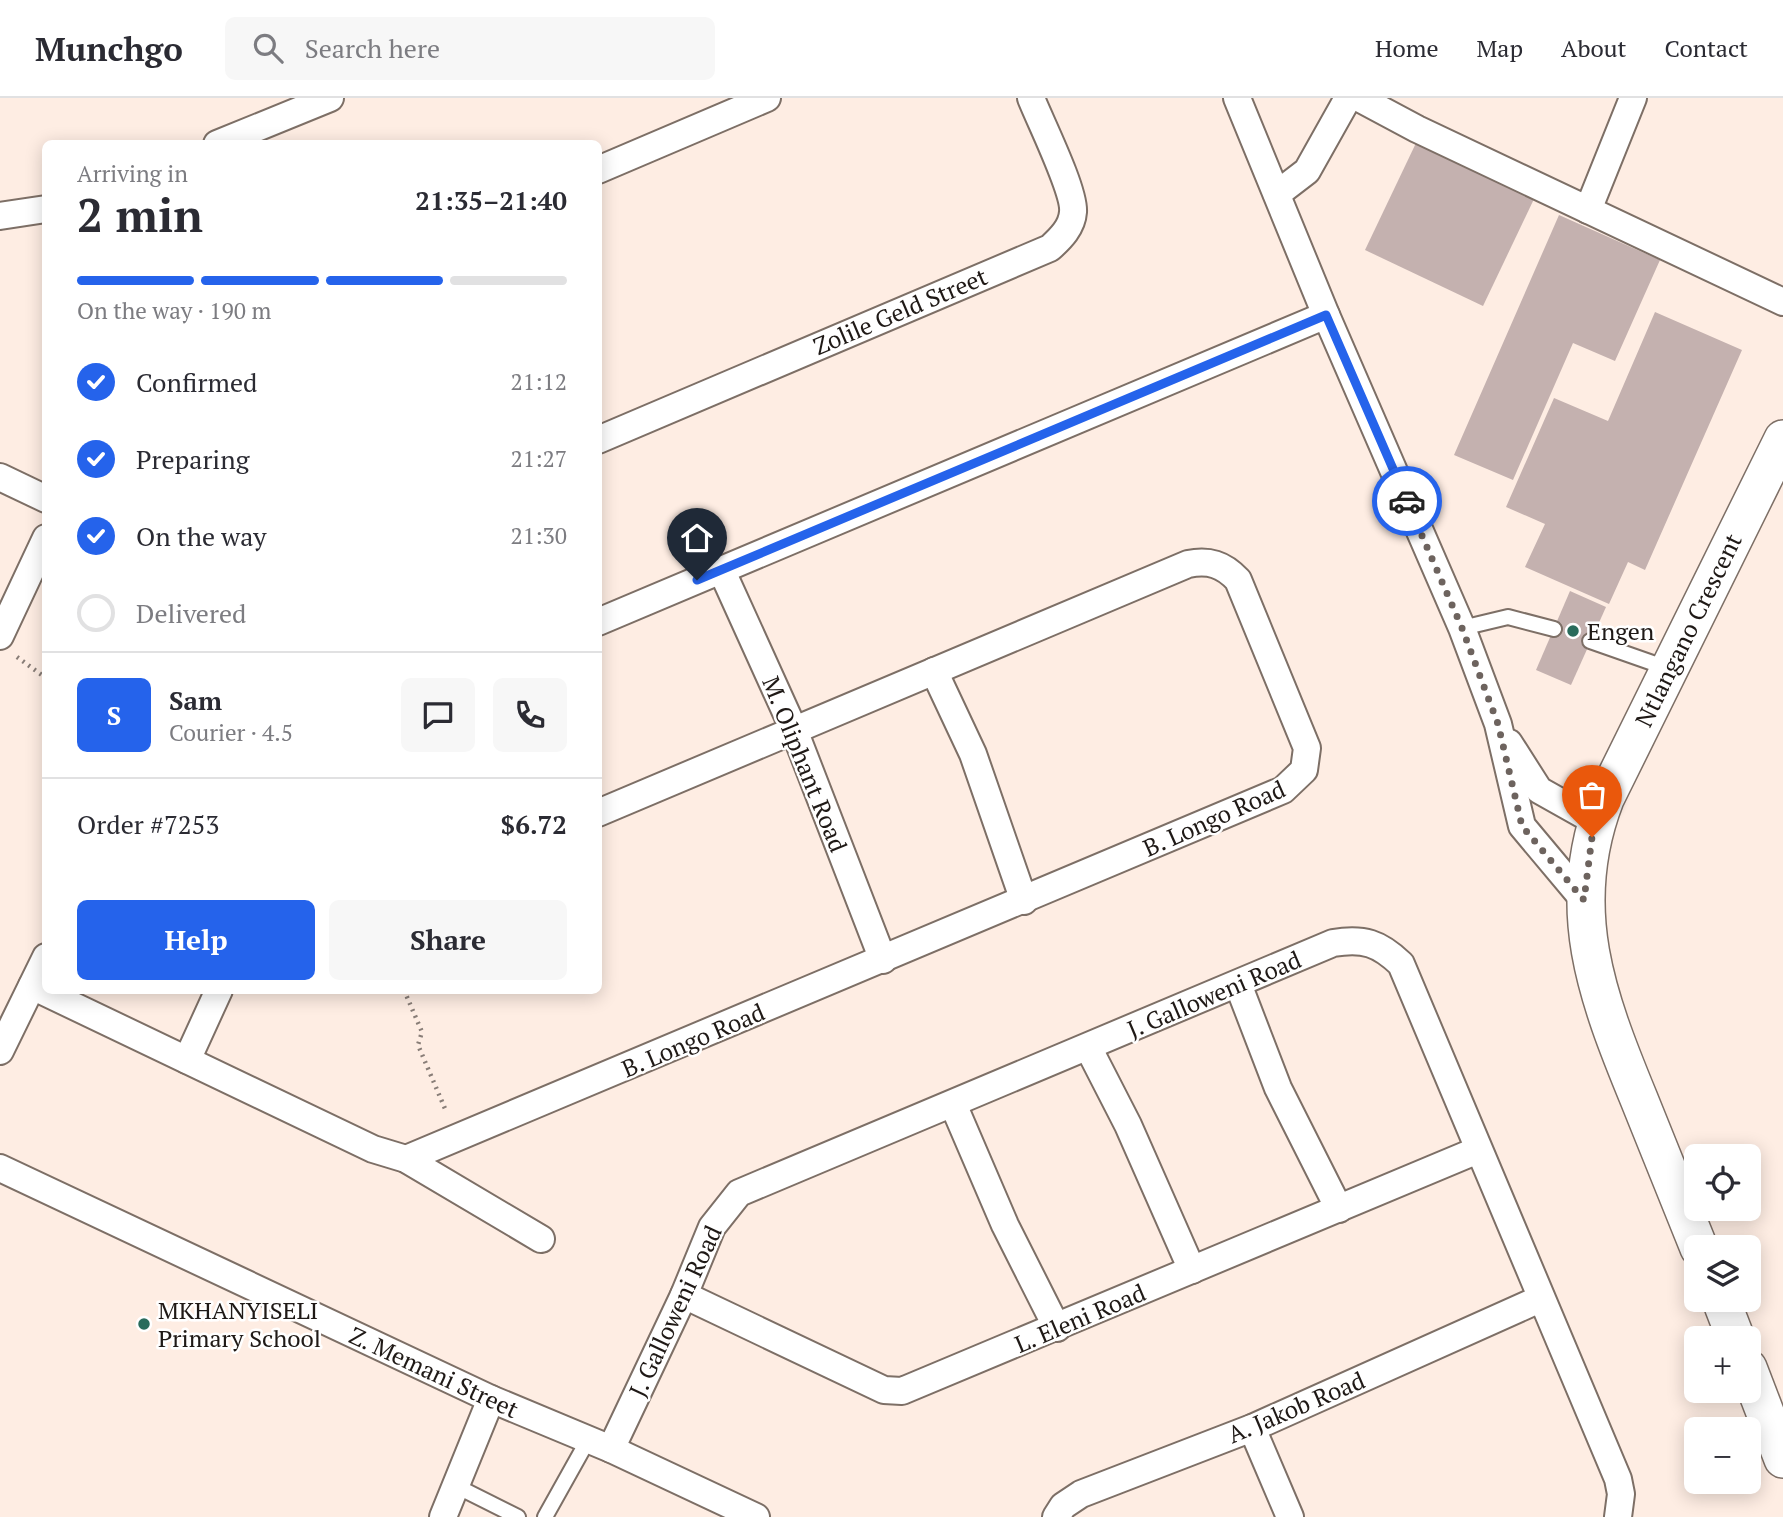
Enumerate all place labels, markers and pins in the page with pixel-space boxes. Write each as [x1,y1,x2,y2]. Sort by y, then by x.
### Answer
pin [667,508,727,580]
place label: Engen [1587,615,1654,647]
marker: Engen [1565,623,1581,639]
pin [1562,765,1622,837]
place label: MKHANYISELI Primary School [158,1294,321,1354]
marker: MKHANYISELI Primary School [136,1316,152,1332]

